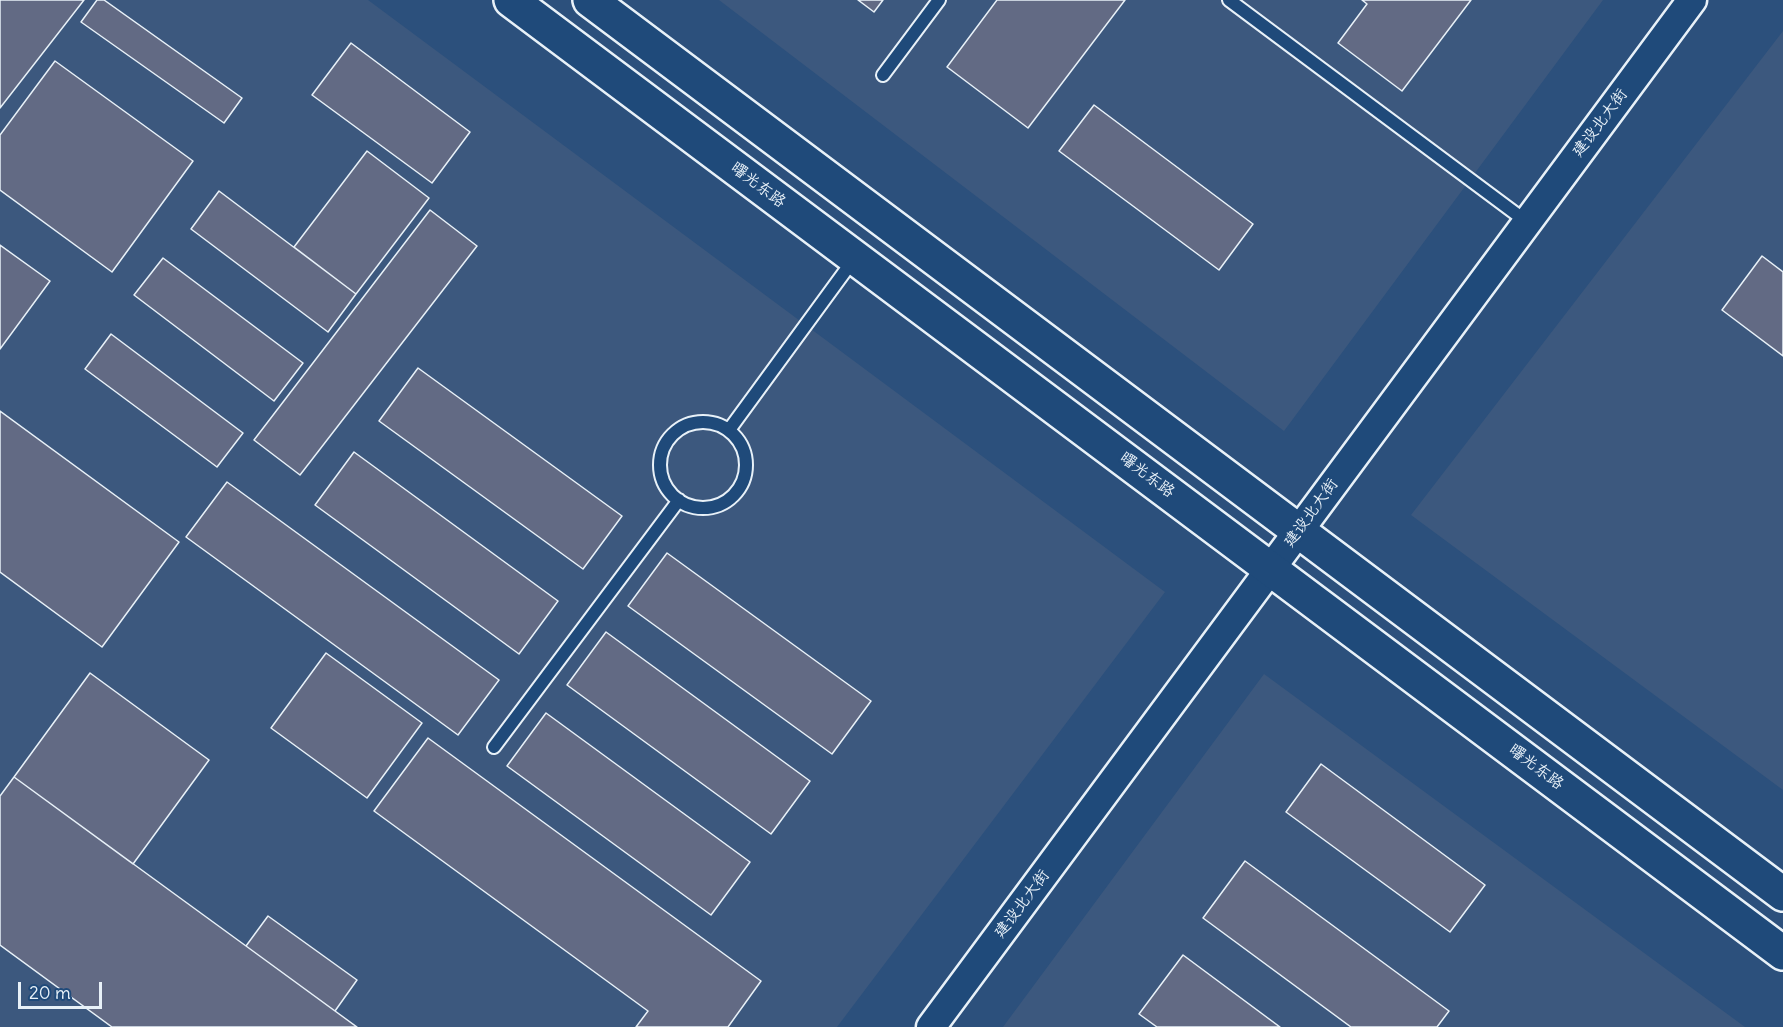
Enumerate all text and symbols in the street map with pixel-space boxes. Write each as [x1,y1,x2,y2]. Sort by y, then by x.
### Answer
street label: 建设北大街 [1568,85,1632,161]
street label: 曙光东路 [727,158,789,212]
street label: 曙光东路 [1116,448,1178,502]
street label: 建设北大街 [1280,475,1342,551]
street label: 曙光东路 [1505,740,1567,794]
street label: 建设北大街 [990,866,1054,942]
scale bar [21,970,105,1008]
text: 20 m [29,981,71,1004]

